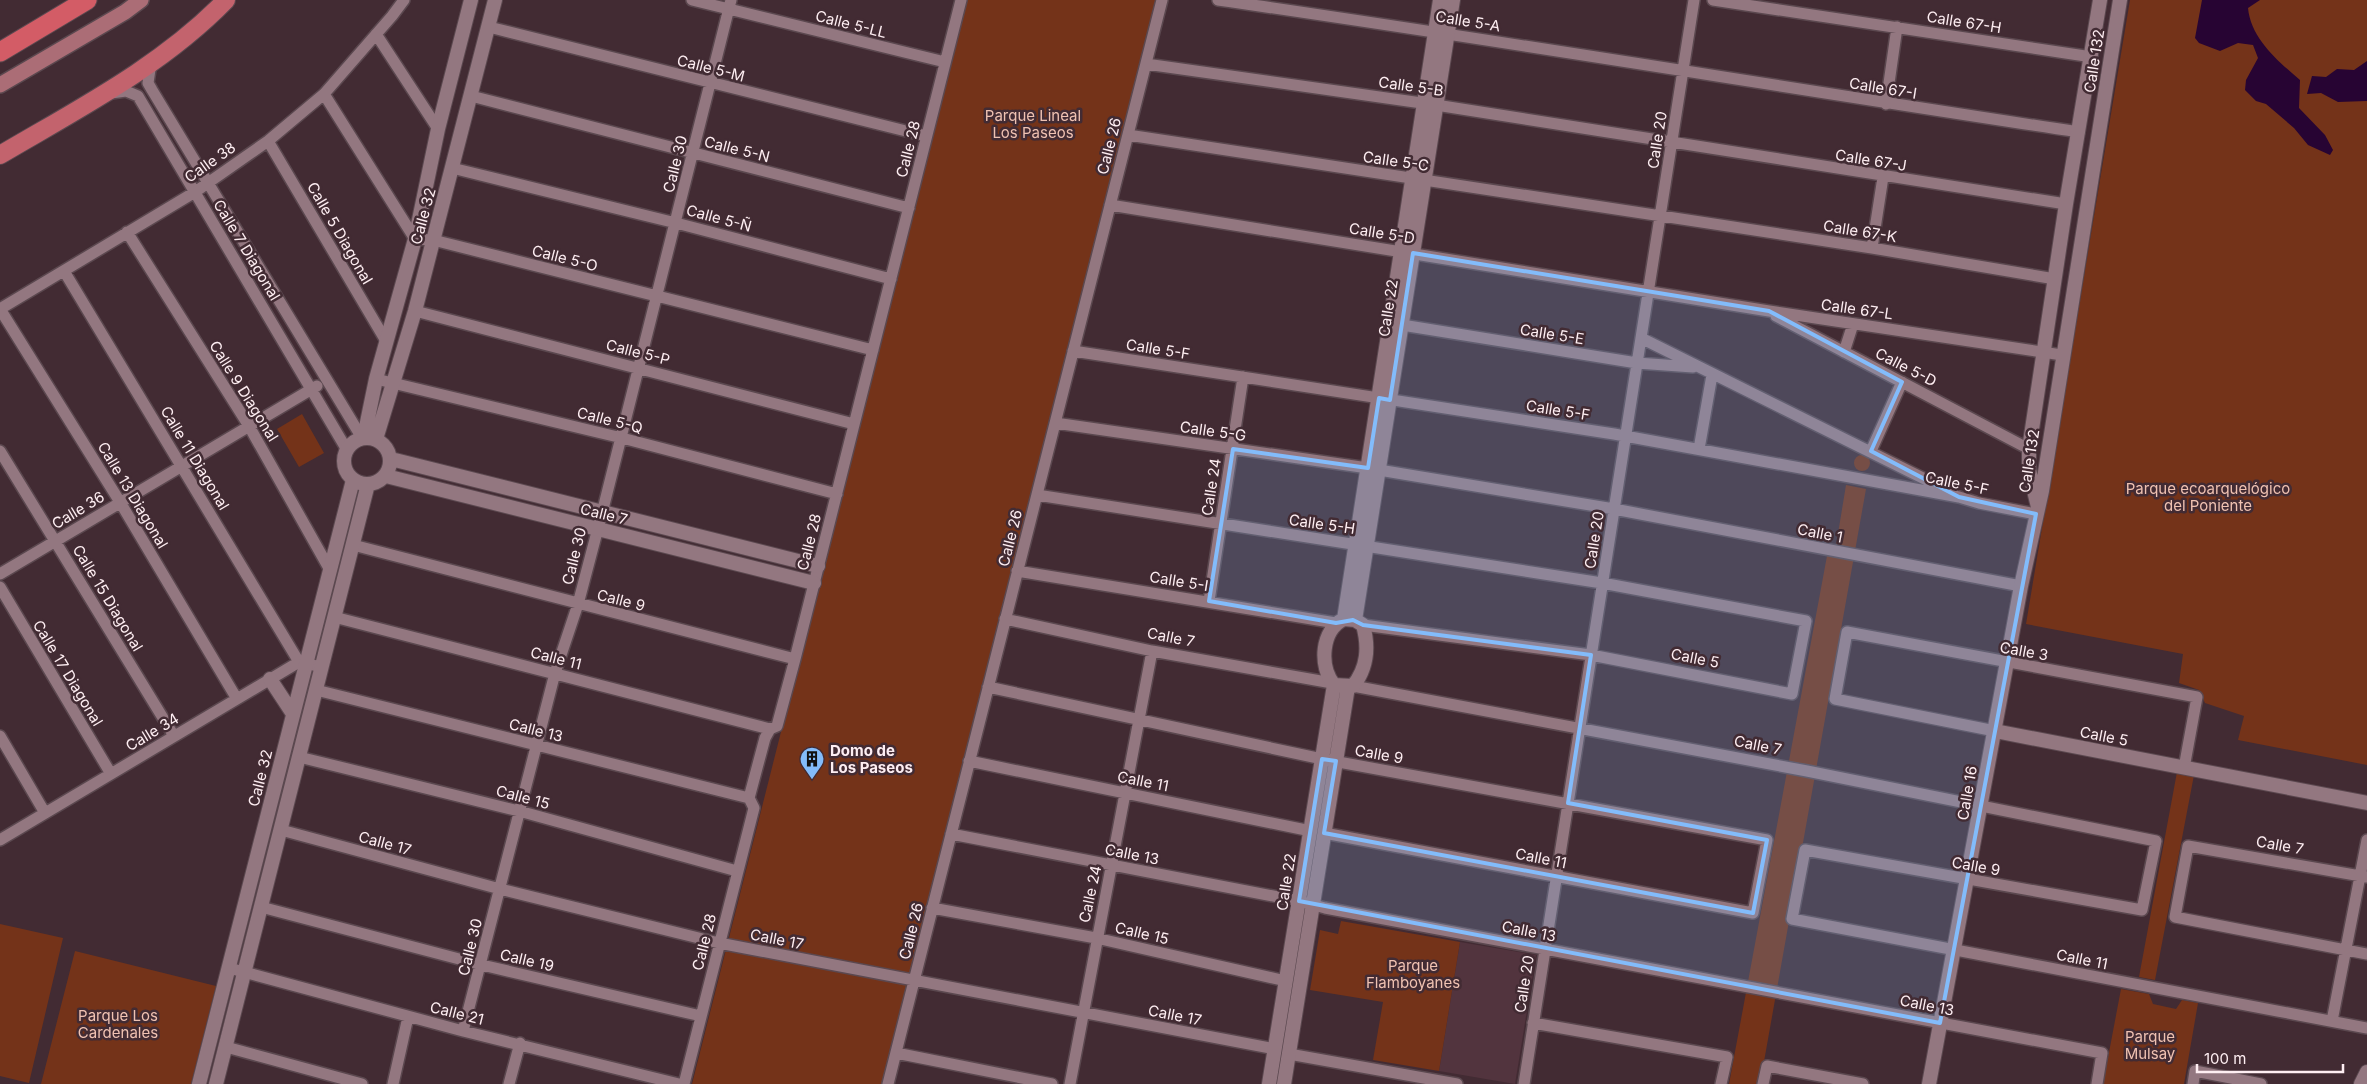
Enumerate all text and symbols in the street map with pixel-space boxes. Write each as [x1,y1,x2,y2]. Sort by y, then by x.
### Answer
street label: Calle 5-LL [813,6,889,42]
street label: Calle 5-A [1434,6,1502,36]
street label: Calle 67-H [1925,7,2003,37]
street label: Calle 132 [2080,28,2108,94]
street label: Calle 5-M [675,50,747,86]
street label: Calle 5-B [1377,72,1445,100]
street label: Calle 67-I [1848,73,1918,103]
park label: Parque Lineal Los Paseos [985,106,1081,142]
street label: Calle 20 [1643,110,1671,170]
street label: Calle 26 [1093,116,1125,176]
street label: Calle 28 [892,119,924,179]
street label: Calle 5-N [702,132,772,166]
street label: Calle 30 [659,133,691,195]
street label: Calle 38 [181,138,239,186]
street label: Calle 67-J [1834,145,1908,175]
street label: Calle 5-C [1362,147,1430,175]
street label: Calle 5 Diagonal [303,178,377,288]
street label: Calle 32 [406,186,440,246]
street label: Calle 7 Diagonal [209,196,285,304]
street label: Calle 5-Ñ [684,200,754,236]
street label: Calle 67-K [1822,216,1898,246]
street label: Calle 5-D [1348,218,1416,248]
street label: Calle 5-O [530,241,600,275]
street label: Calle 22 [1374,278,1402,338]
street label: Calle 67-L [1820,295,1894,323]
street label: Calle 5-E [1519,320,1585,348]
street label: Calle 5-P [604,335,672,369]
street label: Calle 5-F [1125,335,1191,363]
street label: Calle 9 Diagonal [205,337,283,445]
street label: Calle 5-D [1872,343,1940,391]
street label: Calle 5-F [1525,396,1591,424]
street label: Calle 11 Diagonal [156,403,234,513]
street label: Calle 5-Q [575,403,645,437]
street label: Calle 5-G [1179,417,1247,445]
street label: Calle 132 [2015,428,2043,494]
street label: Calle 13 Diagonal [94,438,172,552]
street label: Calle 24 [1197,457,1225,517]
street label: Calle 5-F [1923,467,1991,499]
park label: Parque ecoarquelógico del Poniente [2126,479,2290,515]
street label: Calle 36 [48,487,108,533]
street label: Calle 7 [578,499,630,529]
street label: Calle 26 [994,508,1026,568]
street label: Calle 5-H [1288,510,1356,538]
street label: Calle 20 [1580,510,1608,570]
street label: Calle 28 [793,512,825,572]
street label: Calle 1 [1796,519,1844,547]
street label: Calle 30 [558,525,590,587]
street label: Calle 15 Diagonal [69,541,147,655]
street label: Calle 5-I [1148,567,1210,595]
street label: Calle 9 [595,585,647,615]
street label: Calle 17 Diagonal [29,616,107,730]
street label: Calle 7 [1146,623,1196,651]
street label: Calle 3 [1998,637,2050,665]
street label: Calle 11 [529,643,583,673]
street label: Calle 5 [1669,644,1721,672]
street label: Calle 34 [122,709,182,755]
street label: Calle 13 [507,714,565,746]
street label: Calle 5 [2078,722,2130,750]
street label: Calle 7 [1733,731,1783,759]
street label: Calle 9 [1353,740,1405,768]
place label: Domo de Los Paseos [830,741,913,777]
building icon: Domo de Los Paseos [799,746,825,780]
street label: Calle 32 [244,748,276,808]
street label: Calle 16 [1953,764,1981,822]
street label: Calle 11 [1116,767,1170,795]
street label: Calle 15 [494,781,552,813]
street label: Calle 17 [356,827,414,859]
street label: Calle 7 [2255,831,2305,859]
street label: Calle 13 [1103,839,1161,869]
street label: Calle 11 [1514,844,1568,872]
street label: Calle 22 [1272,852,1300,912]
street label: Calle 9 [1950,852,2002,880]
street label: Calle 24 [1075,864,1105,924]
street label: Calle 26 [895,901,927,961]
street label: Calle 28 [688,912,720,972]
street label: Calle 30 [454,916,486,978]
street label: Calle 13 [1500,916,1558,946]
street label: Calle 15 [1113,918,1171,948]
street label: Calle 17 [749,925,805,953]
street label: Calle 19 [498,945,556,975]
street label: Calle 11 [2055,945,2109,973]
street label: Calle 20 [1510,954,1538,1014]
park label: Parque Flamboyanes [1366,956,1460,992]
street label: Calle 13 [1898,990,1956,1020]
street label: Calle 21 [428,997,486,1029]
street label: Calle 17 [1147,1001,1203,1029]
park label: Parque Los Cardenales [78,1006,158,1042]
park label: Parque Mulsay [2125,1027,2176,1063]
scale bar [2197,1042,2343,1074]
text: 100 m [2204,1049,2246,1068]

